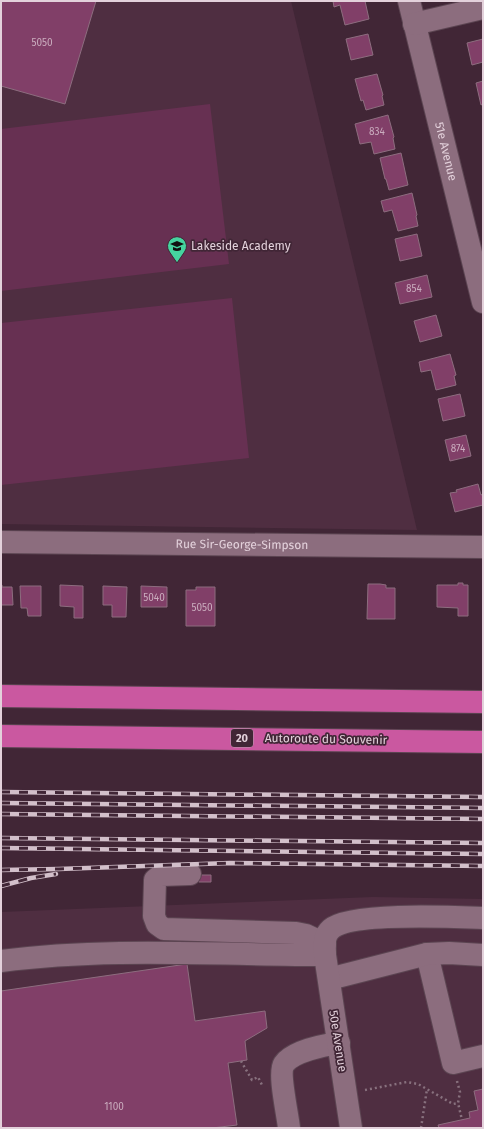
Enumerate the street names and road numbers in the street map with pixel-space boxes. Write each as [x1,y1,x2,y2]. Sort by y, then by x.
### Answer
street label: 51e Avenue [432,121,460,182]
street label: Rue Sir-George-Simpson [176,537,308,552]
road number: 20 [231,729,253,747]
street label: Autoroute du Souvenir [265,731,388,747]
street label: 50e Avenue [326,1009,350,1073]

